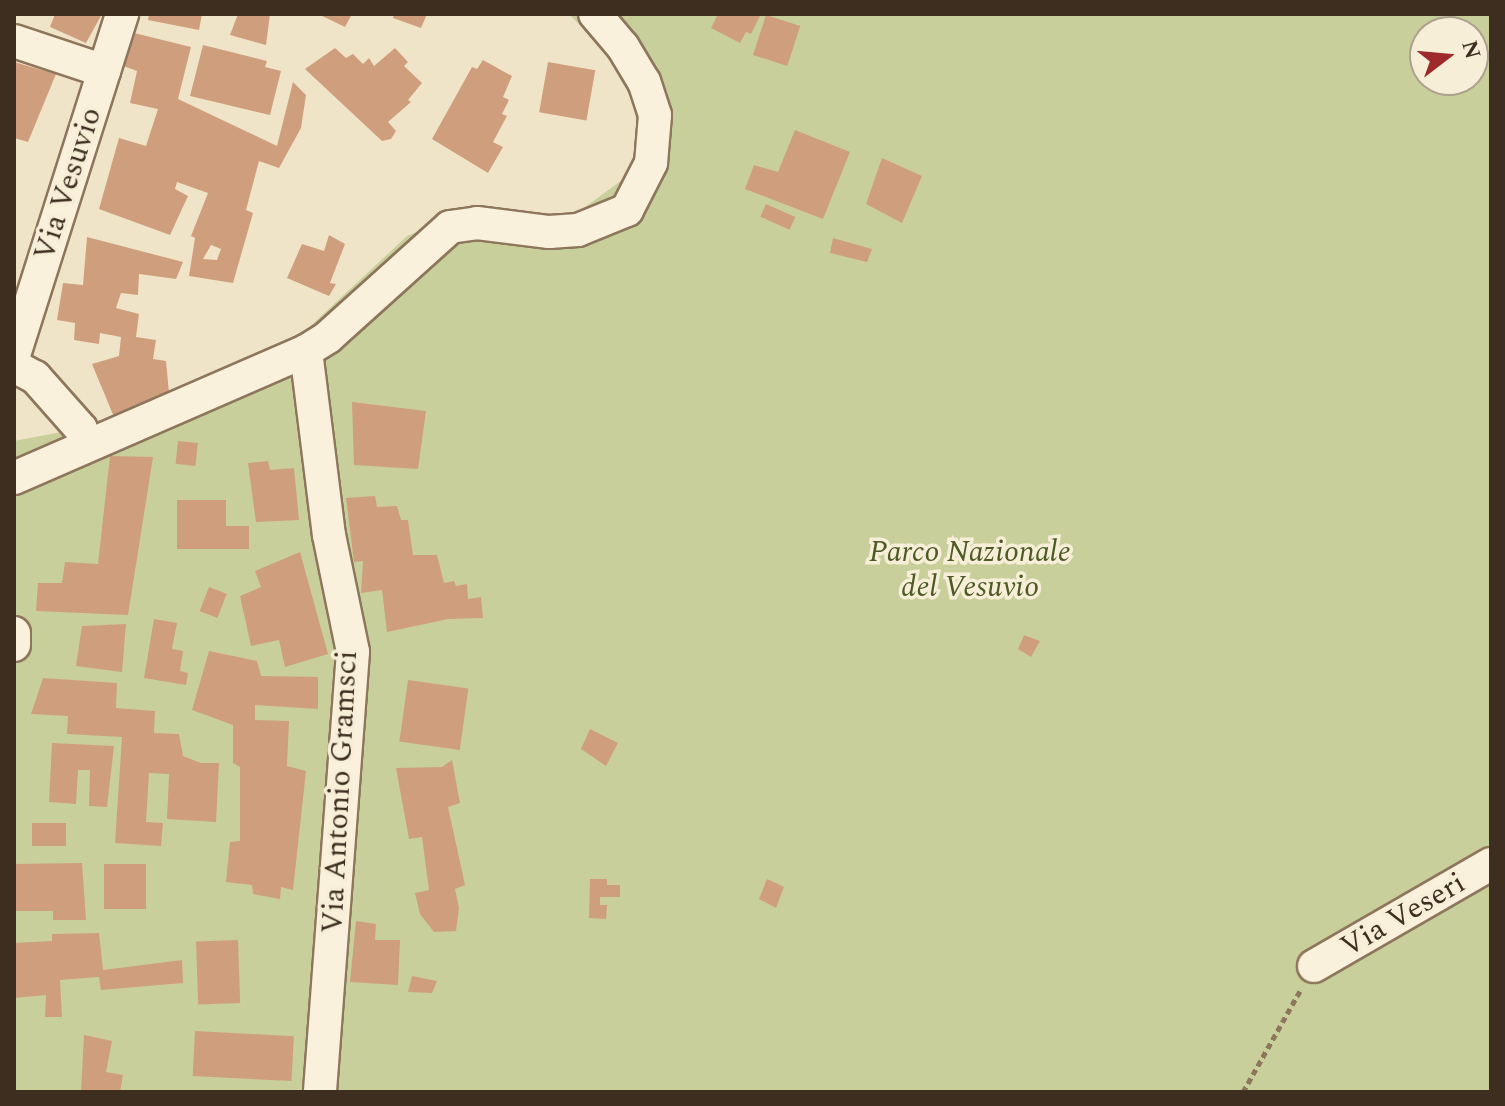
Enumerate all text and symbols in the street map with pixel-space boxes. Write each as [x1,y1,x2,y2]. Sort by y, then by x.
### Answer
north arrow [1409,16,1489,96]
text: N [1452,37,1489,63]
street label: Via Vesuvio [26,103,110,265]
park label: Parco Nazionale del Vesuvio [869,534,1071,604]
street label: Via Antonio Gramsci [315,650,365,934]
street label: Via Veseri [1334,865,1472,965]

